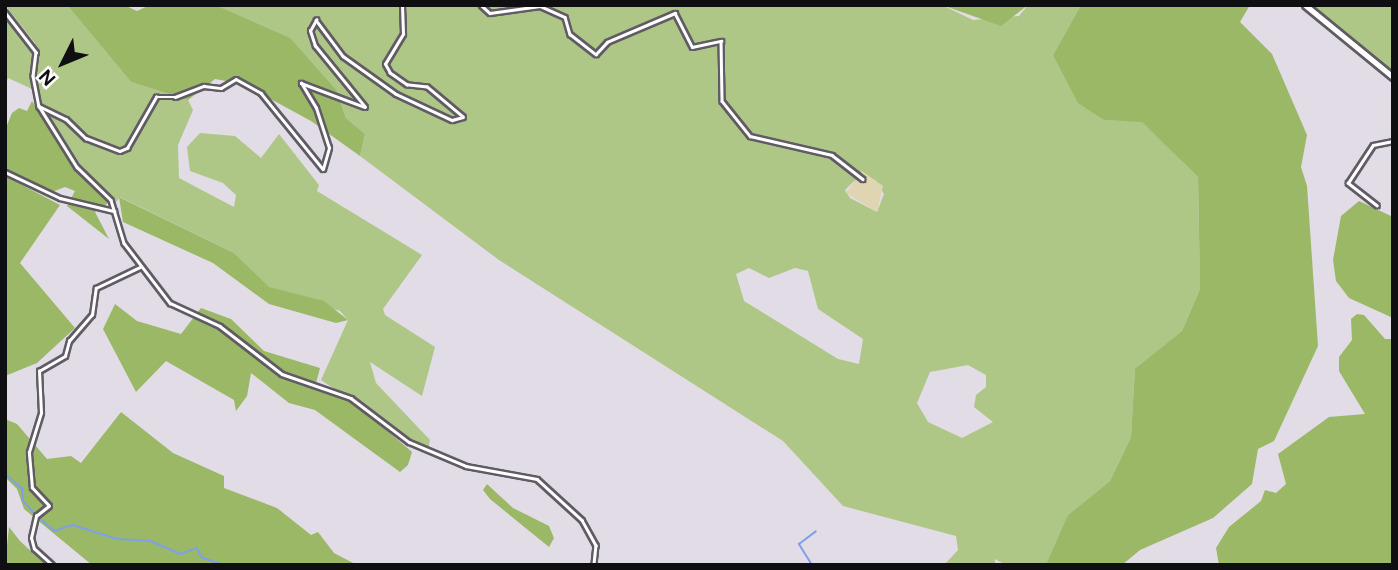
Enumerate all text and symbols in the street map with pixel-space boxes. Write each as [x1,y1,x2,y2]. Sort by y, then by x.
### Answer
north arrow [28,28,98,98]
text: N [33,64,61,91]

